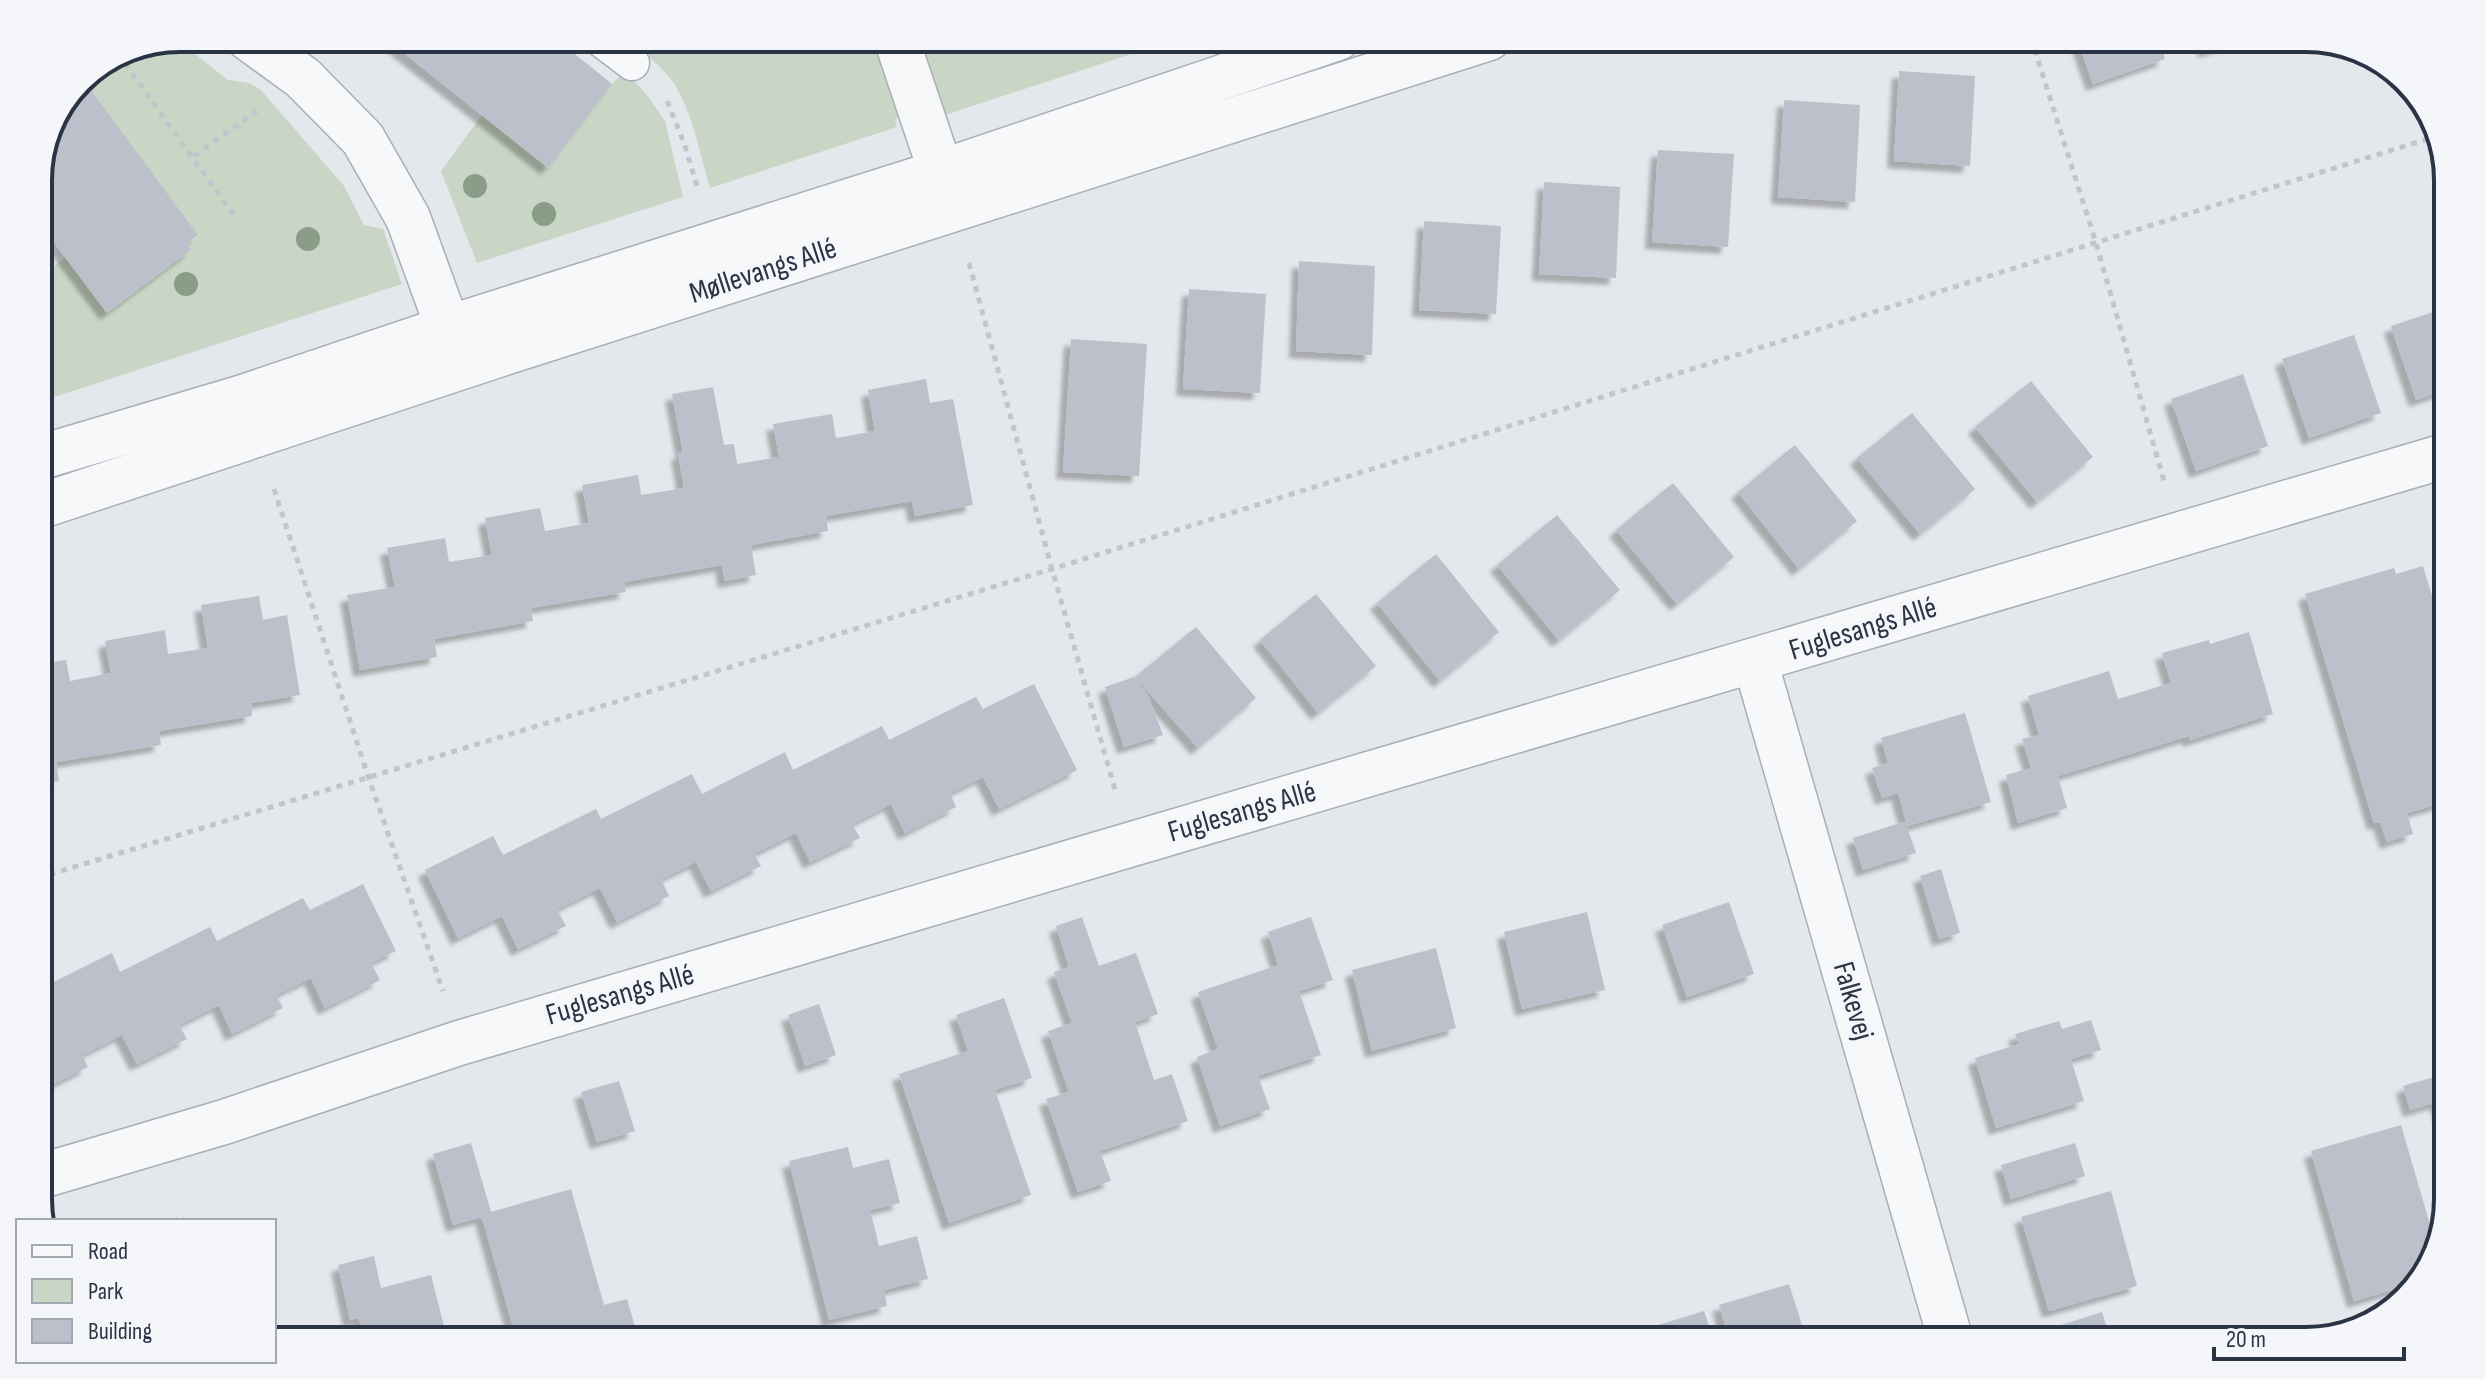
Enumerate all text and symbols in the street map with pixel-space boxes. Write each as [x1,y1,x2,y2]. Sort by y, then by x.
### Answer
street label: Møllevangs Allé [685,230,841,312]
street label: Fuglesangs Allé [1785,589,1941,669]
street label: Fuglesangs Allé [1164,774,1320,850]
street label: Fuglesangs Allé [542,957,698,1033]
street label: Falkevej [1825,958,1881,1044]
legend [16,1219,276,1363]
text: Road [88,1237,128,1266]
text: Park [88,1277,123,1306]
scale bar [2214,1311,2404,1361]
text: Building [88,1317,152,1346]
text: 20 m [2226,1325,2266,1354]

